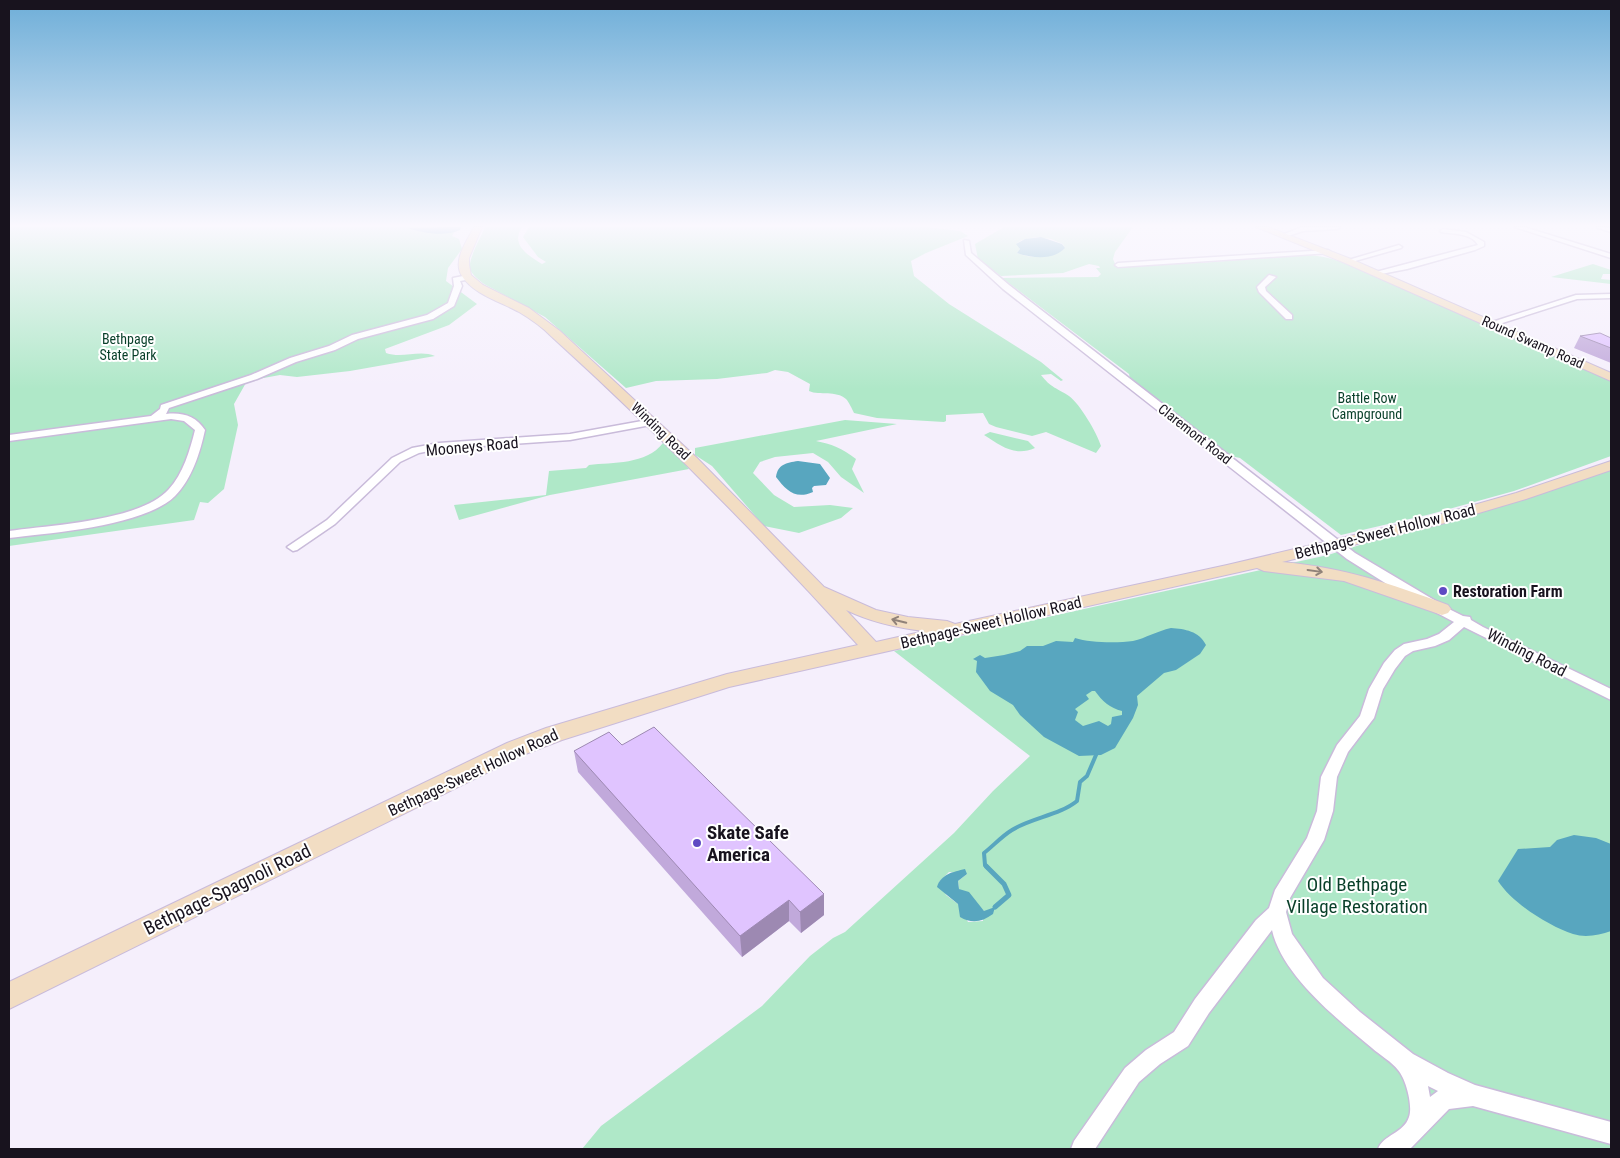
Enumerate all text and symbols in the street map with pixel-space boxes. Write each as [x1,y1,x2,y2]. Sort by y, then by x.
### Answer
street label: Round Swamp Road [1480,312,1586,372]
park label: Bethpage State Park [100,331,157,363]
park label: Battle Row Campground [1332,390,1402,422]
street label: Winding Road [628,399,694,463]
street label: Claremont Road [1155,400,1235,468]
street label: Mooneys Road [425,433,519,460]
street label: Bethpage-Sweet Hollow Road [1293,500,1477,563]
one-way arrow [1307,566,1323,576]
place label: Restoration Farm [1453,582,1563,601]
marker: Restoration Farm [1437,585,1449,597]
street label: Bethpage-Sweet Hollow Road [899,592,1083,653]
one-way arrow [892,616,908,625]
street label: Winding Road [1484,624,1570,681]
street label: Bethpage-Sweet Hollow Road [385,725,561,820]
place label: Skate Safe America [707,821,789,866]
marker: Skate Safe America [691,837,703,849]
street label: Bethpage-Spagnoli Road [140,839,315,940]
park label: Old Bethpage Village Restoration [1286,873,1428,918]

